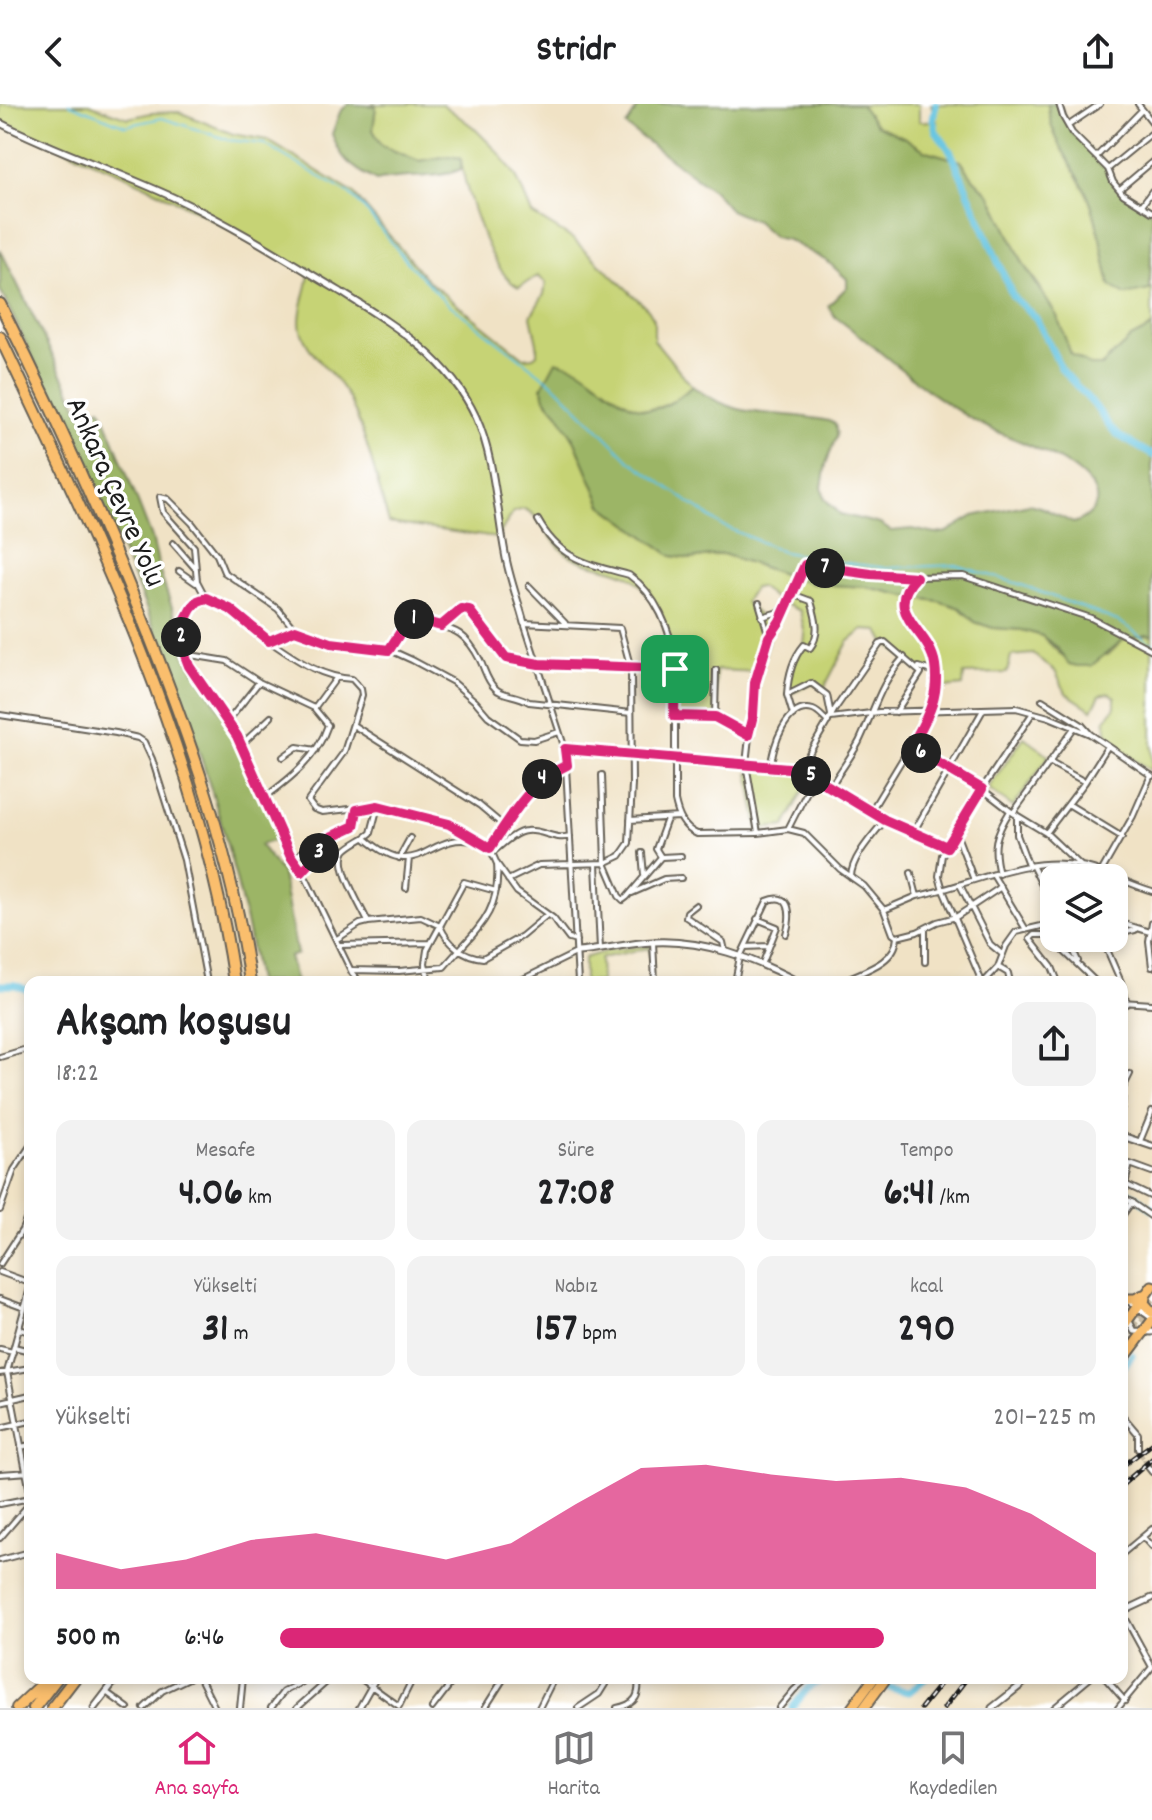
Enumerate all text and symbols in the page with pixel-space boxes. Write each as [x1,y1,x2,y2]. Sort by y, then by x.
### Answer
text: Stridr [536,26,616,78]
icon: back [32,30,76,74]
icon: share [1076,30,1120,74]
street label: Ankara Çevre Yolu [52,391,174,595]
pin: 7 [805,548,845,588]
text: 7 [821,552,829,583]
pin: 1 [394,599,434,639]
text: 1 [412,603,416,634]
pin: 2 [161,617,201,657]
text: 2 [176,621,186,652]
pin [641,635,709,703]
icon: arrive [653,647,697,691]
pin: 6 [901,733,941,773]
text: 6 [916,737,926,768]
pin: 5 [791,756,831,796]
pin: 4 [522,759,562,799]
text: 5 [806,760,816,791]
text: 4 [537,763,547,794]
pin: 3 [299,833,339,873]
text: 3 [314,837,324,868]
map controls [1040,864,1128,952]
button: layers [1040,864,1128,952]
text: Akşam koşusu [56,994,291,1057]
button: share [1012,1002,1096,1086]
text: 18:22 [56,1056,99,1093]
text: Mesafe [196,1136,255,1167]
text: Süre [557,1136,595,1167]
text: Tempo [900,1136,953,1167]
text: 4.06 [178,1167,243,1224]
text: 27:08 [537,1167,615,1224]
text: 6:41 [883,1167,935,1224]
text: km [243,1183,272,1214]
text: /km [935,1183,970,1214]
text: Yükselti [194,1272,257,1303]
text: Nabız [554,1272,598,1303]
text: kcal [910,1272,943,1303]
text: 31 [202,1303,229,1360]
text: 157 [535,1303,577,1360]
text: 290 [898,1303,955,1360]
text: m [229,1319,249,1350]
text: bpm [577,1319,617,1350]
text: Yükselti [56,1400,130,1437]
text: 201–225 m [993,1400,1096,1437]
text: 500 m [56,1620,120,1657]
text: 6:46 [184,1620,225,1657]
tab: Ana sayfa [154,1726,239,1805]
tab: Harita [548,1726,600,1805]
tab: Kaydedilen [909,1726,998,1805]

